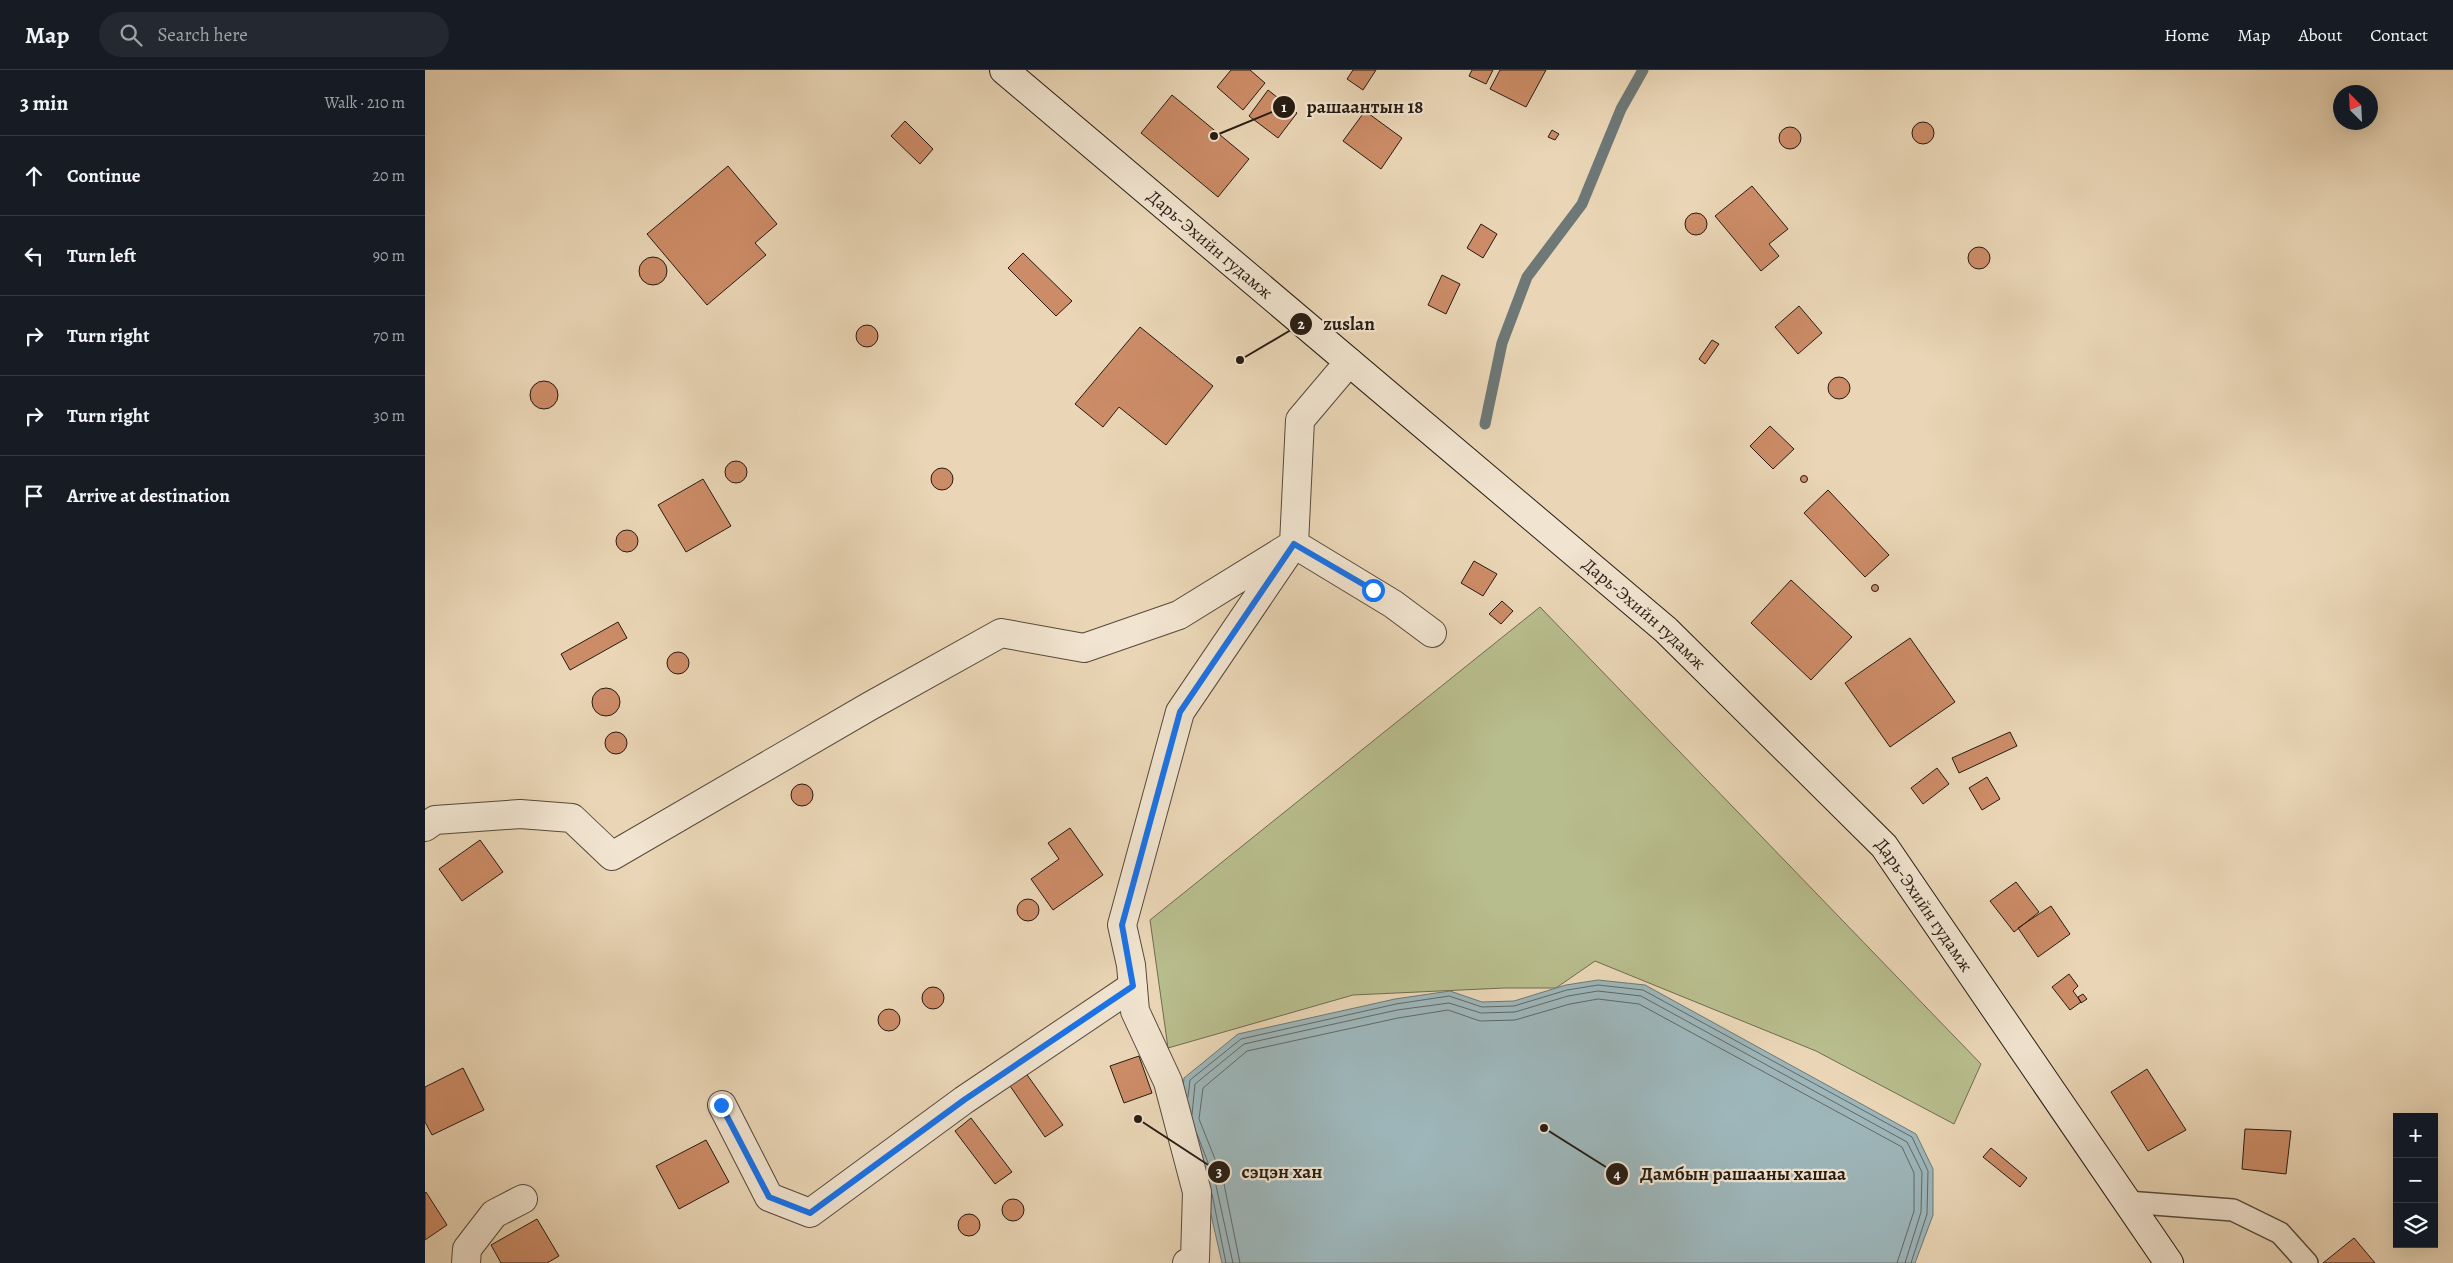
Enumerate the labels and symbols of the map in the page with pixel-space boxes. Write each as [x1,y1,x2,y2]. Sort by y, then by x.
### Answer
north arrow [2333,85,2378,130]
callout: рашаантын 18 [1272,90,1434,124]
text: рашаантын 18 [1307,94,1423,120]
text: 1 [1281,97,1287,117]
street label: Дарь-Эхийн гудамж [1142,184,1278,305]
callout: zuslan [1289,307,1385,341]
text: zuslan [1323,311,1375,337]
text: 2 [1297,314,1305,334]
street label: Дарь-Эхийн гудамж [1577,552,1711,675]
route start [1362,579,1385,602]
street label: Дарь-Эхийн гудамж [1870,832,1979,977]
route end [710,1094,733,1117]
callout: сэцэн хан [1207,1155,1333,1189]
callout: Дамбын рашааны хашаа [1605,1157,1856,1191]
text: сэцэн хан [1242,1159,1322,1185]
text: Дамбын рашааны хашаа [1640,1161,1847,1187]
text: 3 [1216,1162,1222,1182]
text: 4 [1613,1164,1621,1184]

